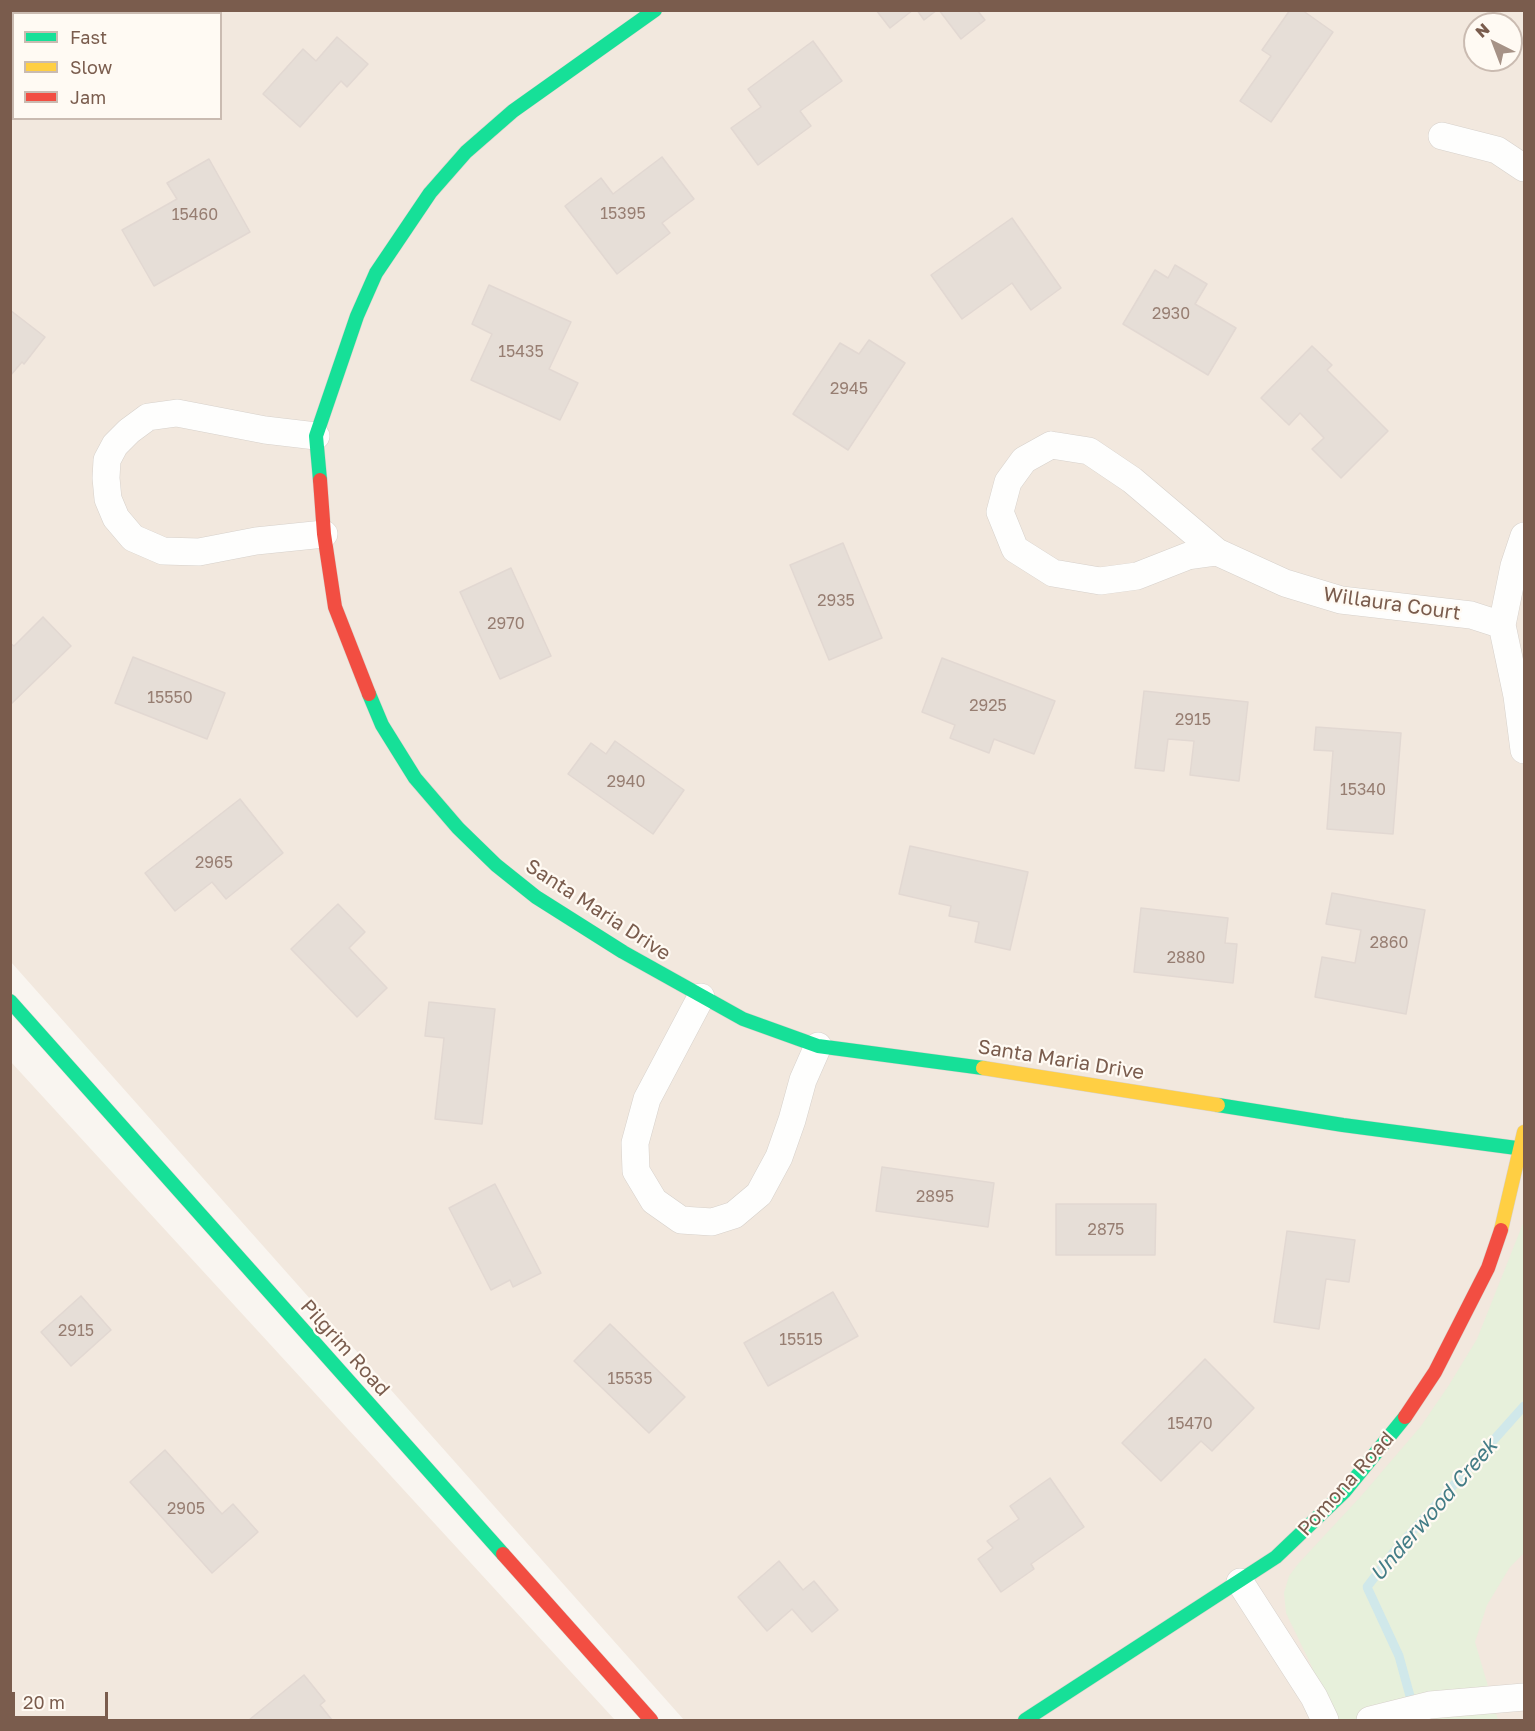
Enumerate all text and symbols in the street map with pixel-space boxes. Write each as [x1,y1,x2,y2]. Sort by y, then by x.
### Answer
legend [12,12,222,120]
north arrow [1463,12,1523,72]
text: N [1471,19,1494,42]
text: Fast [70,26,107,48]
text: Slow [70,56,112,78]
text: Jam [70,86,106,108]
house number: 15395 [600,204,646,224]
house number: 15460 [172,205,218,225]
house number: 2930 [1152,304,1190,324]
house number: 15435 [498,342,544,362]
house number: 2945 [830,379,868,399]
street label: Willaura Court [1322,582,1462,626]
house number: 2935 [817,591,855,611]
house number: 2970 [487,614,525,634]
house number: 15550 [147,688,193,708]
house number: 2925 [969,696,1007,716]
house number: 2915 [1175,710,1211,730]
house number: 2940 [607,772,645,792]
house number: 15340 [1340,780,1386,800]
house number: 2965 [195,853,233,873]
street label: Santa Maria Drive [521,854,675,966]
house number: 2860 [1370,933,1408,953]
house number: 2880 [1167,948,1205,968]
street label: Santa Maria Drive [976,1035,1146,1085]
house number: 2895 [916,1187,954,1207]
house number: 2875 [1088,1220,1124,1240]
street label: Pilgrim Road [295,1295,395,1401]
house number: 2915 [58,1321,94,1341]
house number: 15515 [779,1330,823,1350]
house number: 15535 [608,1369,652,1389]
house number: 15470 [1167,1414,1213,1434]
street label: Pomona Road [1293,1427,1399,1541]
water label: Underwood Creek [1365,1434,1503,1586]
house number: 2905 [167,1499,205,1519]
scale bar [15,1680,111,1718]
text: 20 m [23,1691,65,1713]

